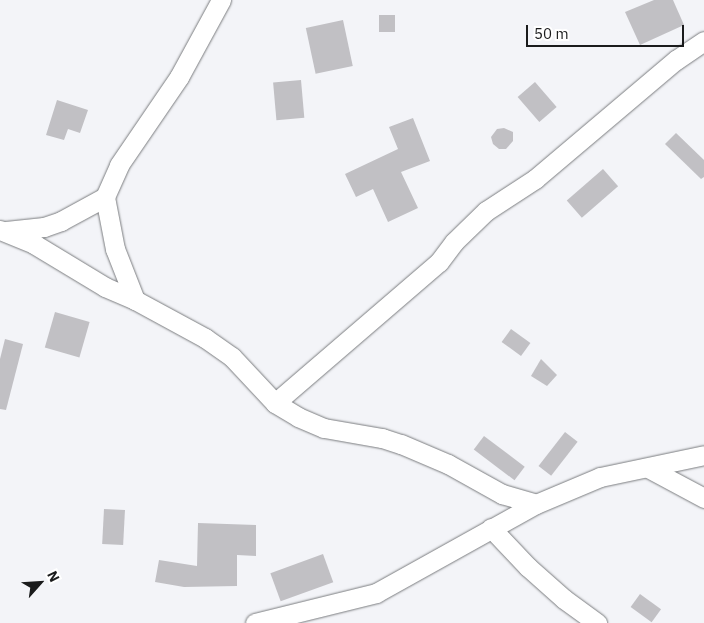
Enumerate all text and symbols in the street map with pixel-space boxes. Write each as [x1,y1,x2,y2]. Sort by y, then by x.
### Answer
scale bar [529,15,686,47]
text: 50 m [534,24,569,43]
north arrow [15,558,65,608]
text: N [43,568,64,585]

